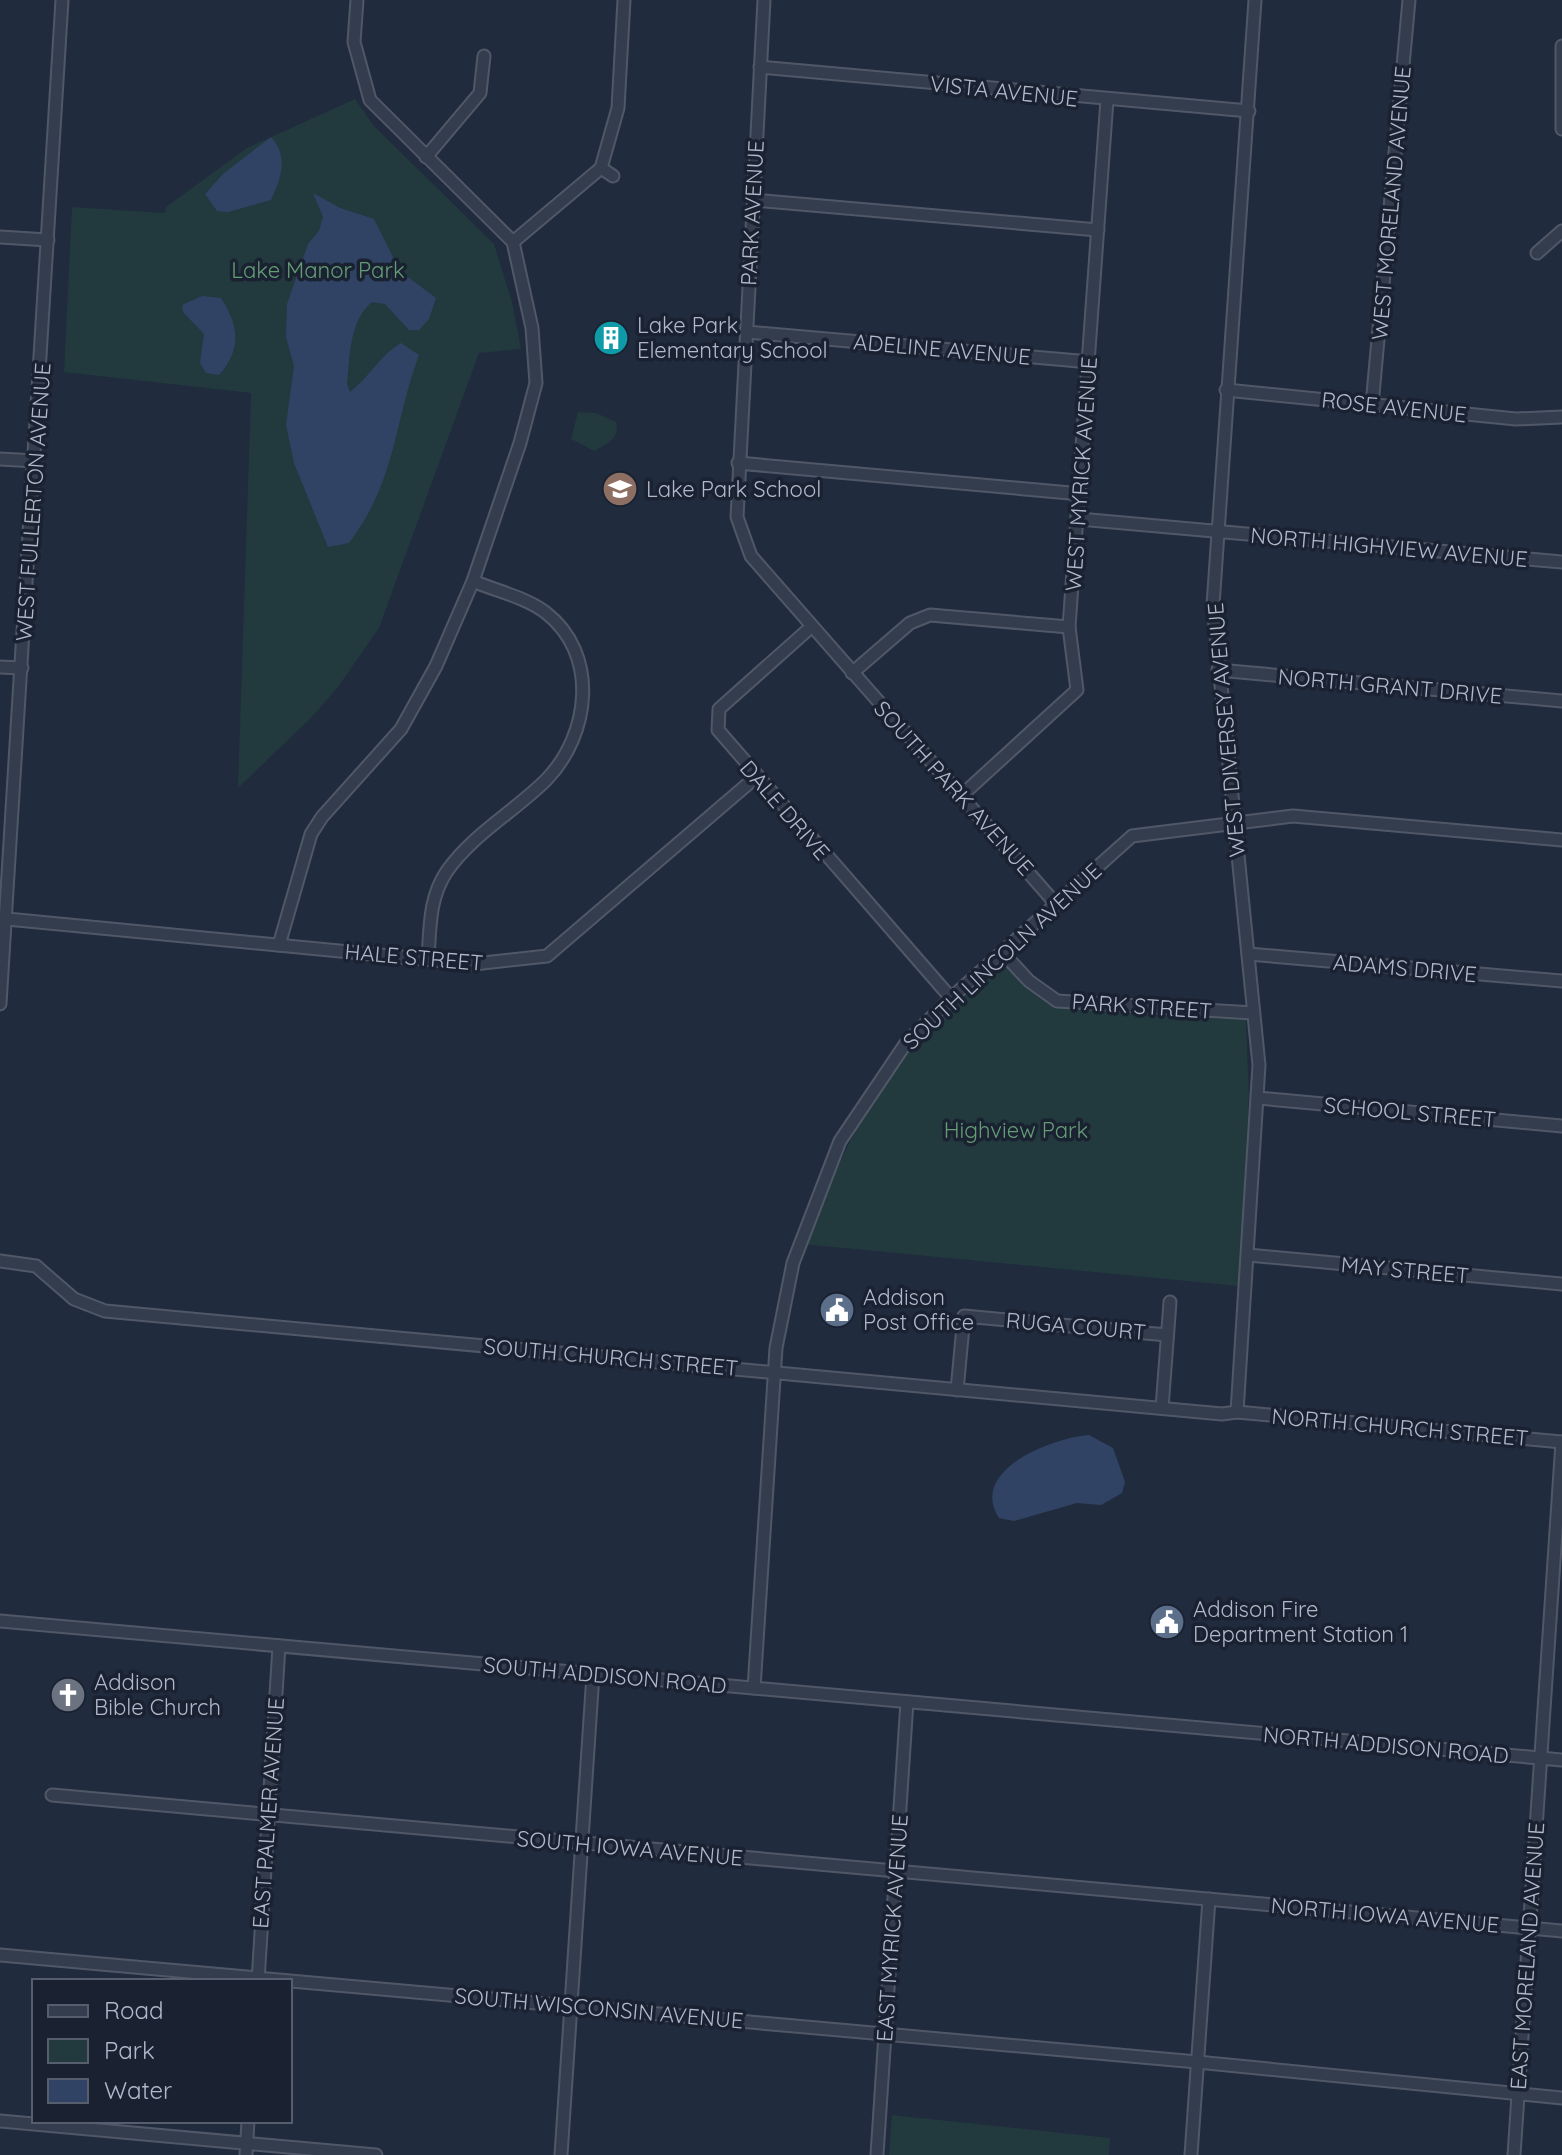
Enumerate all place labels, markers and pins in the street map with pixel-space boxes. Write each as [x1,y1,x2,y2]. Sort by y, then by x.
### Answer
place label: Lake Park Elementary School [637,311,828,364]
building icon: Lake Park Elementary School [592,319,630,357]
school or university icon: Lake Park School [601,470,639,508]
place label: Lake Park School [646,475,821,503]
place label: Addison Post Office [863,1283,974,1336]
public building icon: Addison Post Office [818,1291,856,1329]
place label: Addison Fire Department Station 1 [1193,1595,1408,1648]
public building icon: Addison Fire Department Station 1 [1148,1603,1186,1641]
place label: Addison Bible Church [94,1668,221,1721]
church icon: Addison Bible Church [49,1676,87,1714]

